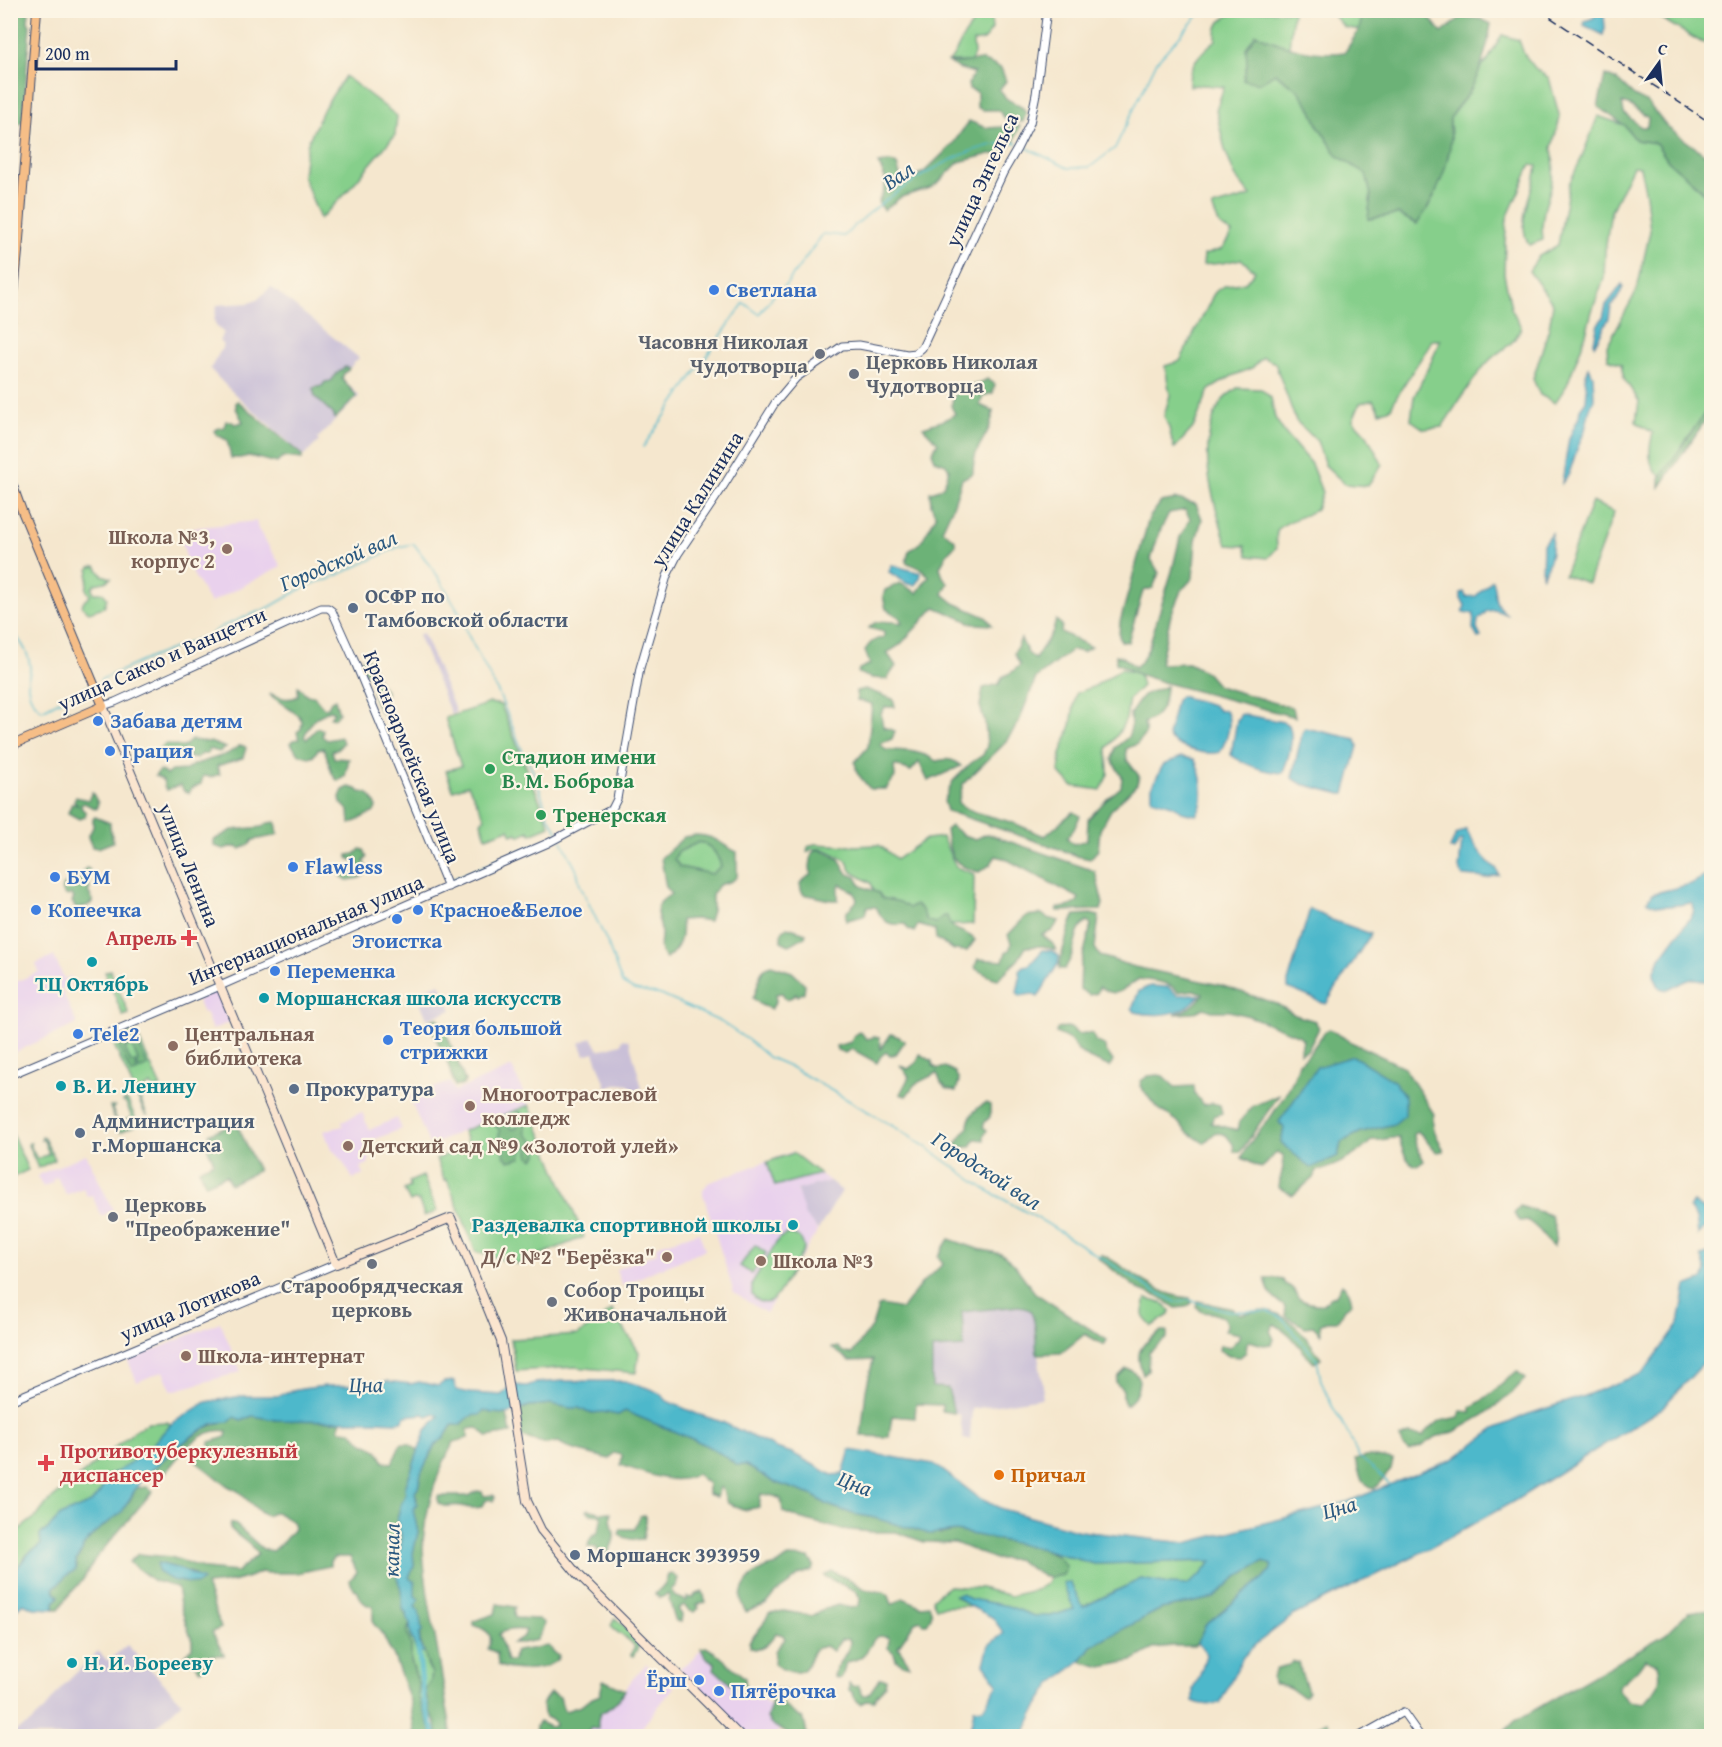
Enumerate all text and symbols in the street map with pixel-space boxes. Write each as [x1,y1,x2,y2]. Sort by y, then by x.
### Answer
scale bar [36,33,176,71]
north arrow [1629,33,1689,93]
text: С [1655,36,1670,61]
text: 200 m [45,40,90,67]
street label: улица Энгельса [936,108,1026,253]
water label: Вал [875,152,921,198]
place label: Светлана [726,274,817,305]
marker: Светлана [707,283,721,297]
place label: Часовня Николая Чудотворца [638,326,808,381]
place label: Церковь Николая Чудотворца [866,346,1038,401]
marker: Часовня Николая Чудотворца [813,347,827,361]
marker: Церковь Николая Чудотворца [847,367,861,381]
street label: улица Калинина [642,425,751,574]
place label: Школа №3, корпус 2 [108,521,215,576]
water label: Городской вал [273,521,402,599]
marker: Школа №3, корпус 2 [220,542,234,556]
place label: ОСФР по Тамбовской области [365,580,568,635]
street label: улица Сакко и Ванцетти [51,598,271,719]
marker: ОСФР по Тамбовской области [346,601,360,615]
street label: Красноармейская улица [356,646,469,868]
place label: Забава детям [110,705,243,736]
marker: Забава детям [91,714,105,728]
place label: Грация [122,735,193,766]
place label: Стадион имени В. М. Боброва [502,741,656,796]
marker: Грация [103,744,117,758]
marker: Стадион имени В. М. Боброва [483,762,497,776]
street label: улица Ленина [150,797,228,932]
place label: Тренерская [553,799,667,830]
marker: Тренерская [534,808,548,822]
place label: Flawless [305,851,383,882]
marker: Flawless [286,860,300,874]
place label: БУМ [67,861,111,892]
street label: Интернациональная улица [183,866,428,993]
marker: БУМ [48,870,62,884]
place label: Копеечка [48,894,142,925]
place label: Красное&Белое [430,894,583,925]
marker: Копеечка [29,903,43,917]
marker: Красное&Белое [411,903,425,917]
marker: Эгоистка [390,912,404,926]
place label: Апрель [106,922,177,953]
place label: Эгоистка [352,925,442,956]
marker: Апрель [182,931,196,945]
marker: ТЦ Октябрь [85,955,99,969]
place label: Переменка [287,955,396,986]
marker: Переменка [268,964,282,978]
place label: ТЦ Октябрь [35,968,149,999]
place label: Моршанская школа искусств [276,982,562,1013]
marker: Моршанская школа искусств [257,991,271,1005]
place label: Теория большой стрижки [400,1012,562,1067]
place label: Tele2 [90,1018,140,1049]
place label: Центральная библиотека [185,1018,315,1073]
marker: Tele2 [71,1027,85,1041]
marker: Теория большой стрижки [381,1033,395,1047]
marker: Центральная библиотека [166,1039,180,1053]
place label: В. И. Ленину [73,1070,196,1101]
place label: Прокуратура [306,1073,434,1104]
place label: Многоотраслевой колледж [482,1078,657,1133]
marker: В. И. Ленину [54,1079,68,1093]
marker: Прокуратура [287,1082,301,1096]
marker: Многоотраслевой колледж [463,1099,477,1113]
place label: Администрация г.Моршанска [92,1105,255,1160]
water label: Городской вал [925,1122,1049,1218]
marker: Администрация г.Моршанска [73,1126,87,1140]
place label: Детский сад №9 «Золотой улей» [359,1130,679,1161]
marker: Детский сад №9 «Золотой улей» [341,1139,355,1153]
place label: Церковь "Преображение" [125,1189,290,1244]
place label: Раздевалка спортивной школы [472,1209,781,1240]
marker: Церковь "Преображение" [106,1210,120,1224]
marker: Раздевалка спортивной школы [786,1218,800,1232]
place label: Д/с №2 "Берёзка" [480,1241,655,1272]
place label: Школа №3 [773,1245,874,1276]
marker: Д/с №2 "Берёзка" [660,1250,674,1264]
marker: Школа №3 [754,1254,768,1268]
marker: Старообрядческая церковь [365,1257,379,1271]
street label: улица Лотикова [114,1262,265,1349]
place label: Старообрядческая церковь [281,1270,463,1325]
place label: Собор Троицы Живоначальной [563,1274,727,1329]
marker: Собор Троицы Живоначальной [545,1295,559,1309]
place label: Школа-интернат [198,1340,365,1371]
marker: Школа-интернат [179,1349,193,1363]
water label: Цна [349,1368,383,1400]
place label: Противотуберкулезный диспансер [60,1435,298,1490]
marker: Противотуберкулезный диспансер [37,1454,55,1472]
place label: Причал [1011,1459,1086,1490]
water label: Цна [833,1462,877,1504]
marker: Причал [992,1468,1006,1482]
water label: Цна [1318,1487,1360,1527]
water label: канал [375,1522,407,1577]
place label: Моршанск 393959 [587,1539,760,1570]
marker: Моршанск 393959 [568,1548,582,1562]
place label: Н. И. Борееву [84,1647,213,1678]
marker: Н. И. Борееву [65,1656,79,1670]
place label: Ёрш [647,1664,687,1695]
marker: Ёрш [692,1673,706,1687]
place label: Пятёрочка [731,1675,837,1706]
marker: Пятёрочка [712,1684,726,1698]

